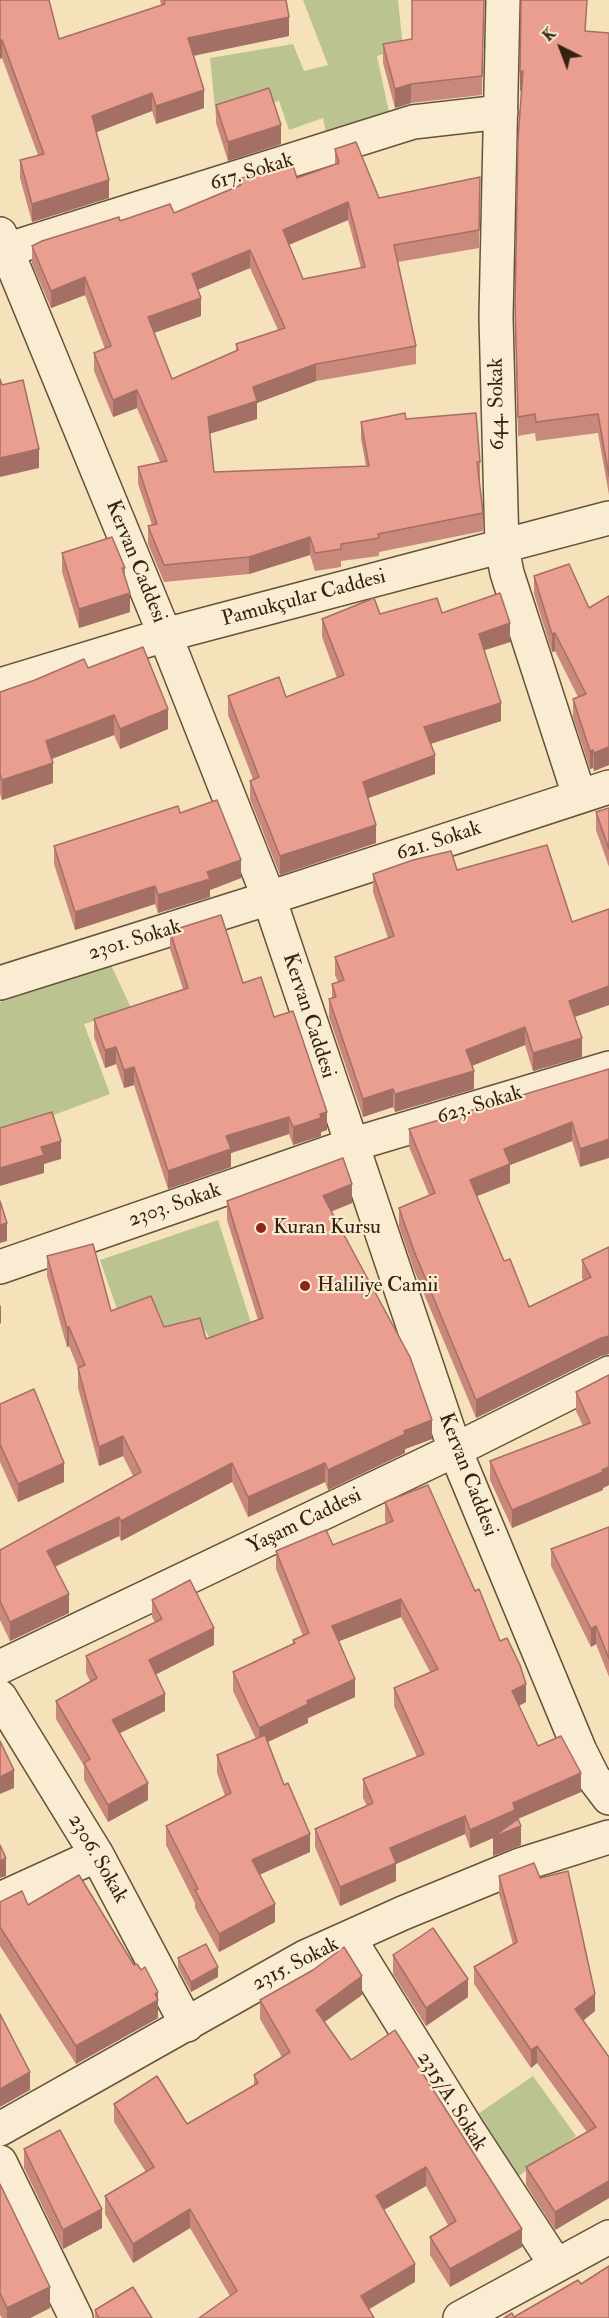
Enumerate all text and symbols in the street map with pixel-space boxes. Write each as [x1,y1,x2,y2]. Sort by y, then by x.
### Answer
north arrow [531,18,591,78]
text: K [538,23,560,46]
street label: 617. Sokak [207,148,297,198]
street label: 644. Sokak [485,358,511,450]
street label: Kervan Caddesi [99,497,171,627]
street label: Pamukçular Caddesi [219,565,389,633]
street label: 621. Sokak [394,816,484,868]
street label: 2301. Sokak [86,915,184,967]
street label: Kervan Caddesi [276,950,340,1082]
street label: 623. Sokak [434,1081,526,1131]
street label: 2303. Sokak [125,1178,225,1234]
place label: Kuran Kursu [273,1215,381,1241]
marker: Kuran Kursu [254,1221,268,1235]
place label: Haliliye Camii [317,1273,438,1299]
marker: Haliliye Camii [298,1279,312,1293]
street label: Kervan Caddesi [432,1410,502,1540]
street label: Yaşam Caddesi [244,1484,366,1560]
street label: 2306. Sokak [61,1810,133,1908]
street label: 2315. Sokak [249,1932,343,1998]
street label: 2315/A. Sokak [410,2048,492,2156]

